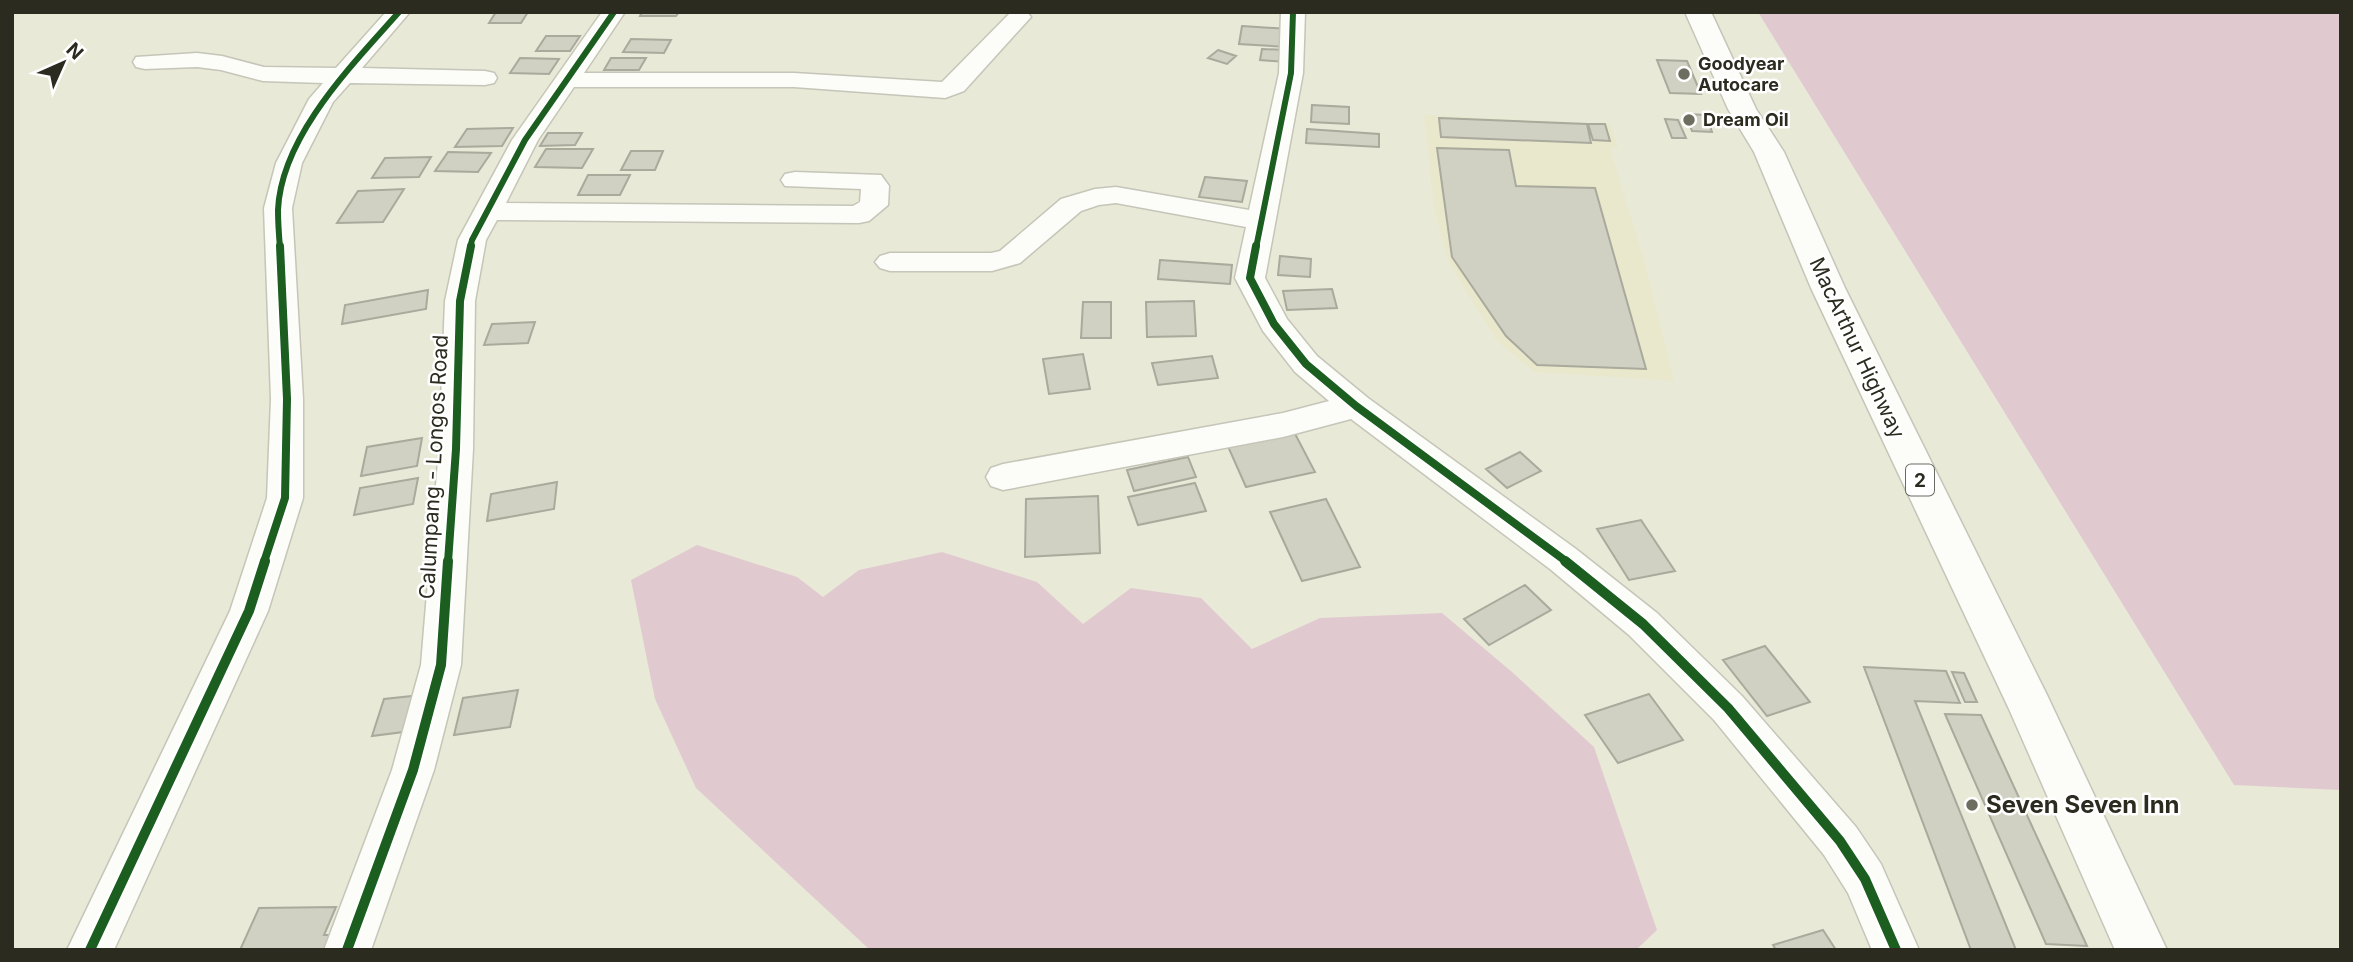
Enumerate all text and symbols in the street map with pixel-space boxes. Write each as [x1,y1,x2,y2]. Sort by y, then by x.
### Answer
north arrow [28,28,98,98]
text: N [61,38,88,65]
place label: Goodyear Autocare [1698,53,1784,95]
marker: Goodyear Autocare [1676,66,1692,82]
place label: Dream Oil [1703,109,1789,130]
marker: Dream Oil [1681,112,1697,128]
street label: MacArthur Highway [1805,253,1910,442]
street label: Calumpang - Longos Road [414,334,453,600]
road number: 2 [1906,464,1934,495]
place label: Seven Seven Inn [1986,790,2180,819]
marker: Seven Seven Inn [1964,797,1980,813]

